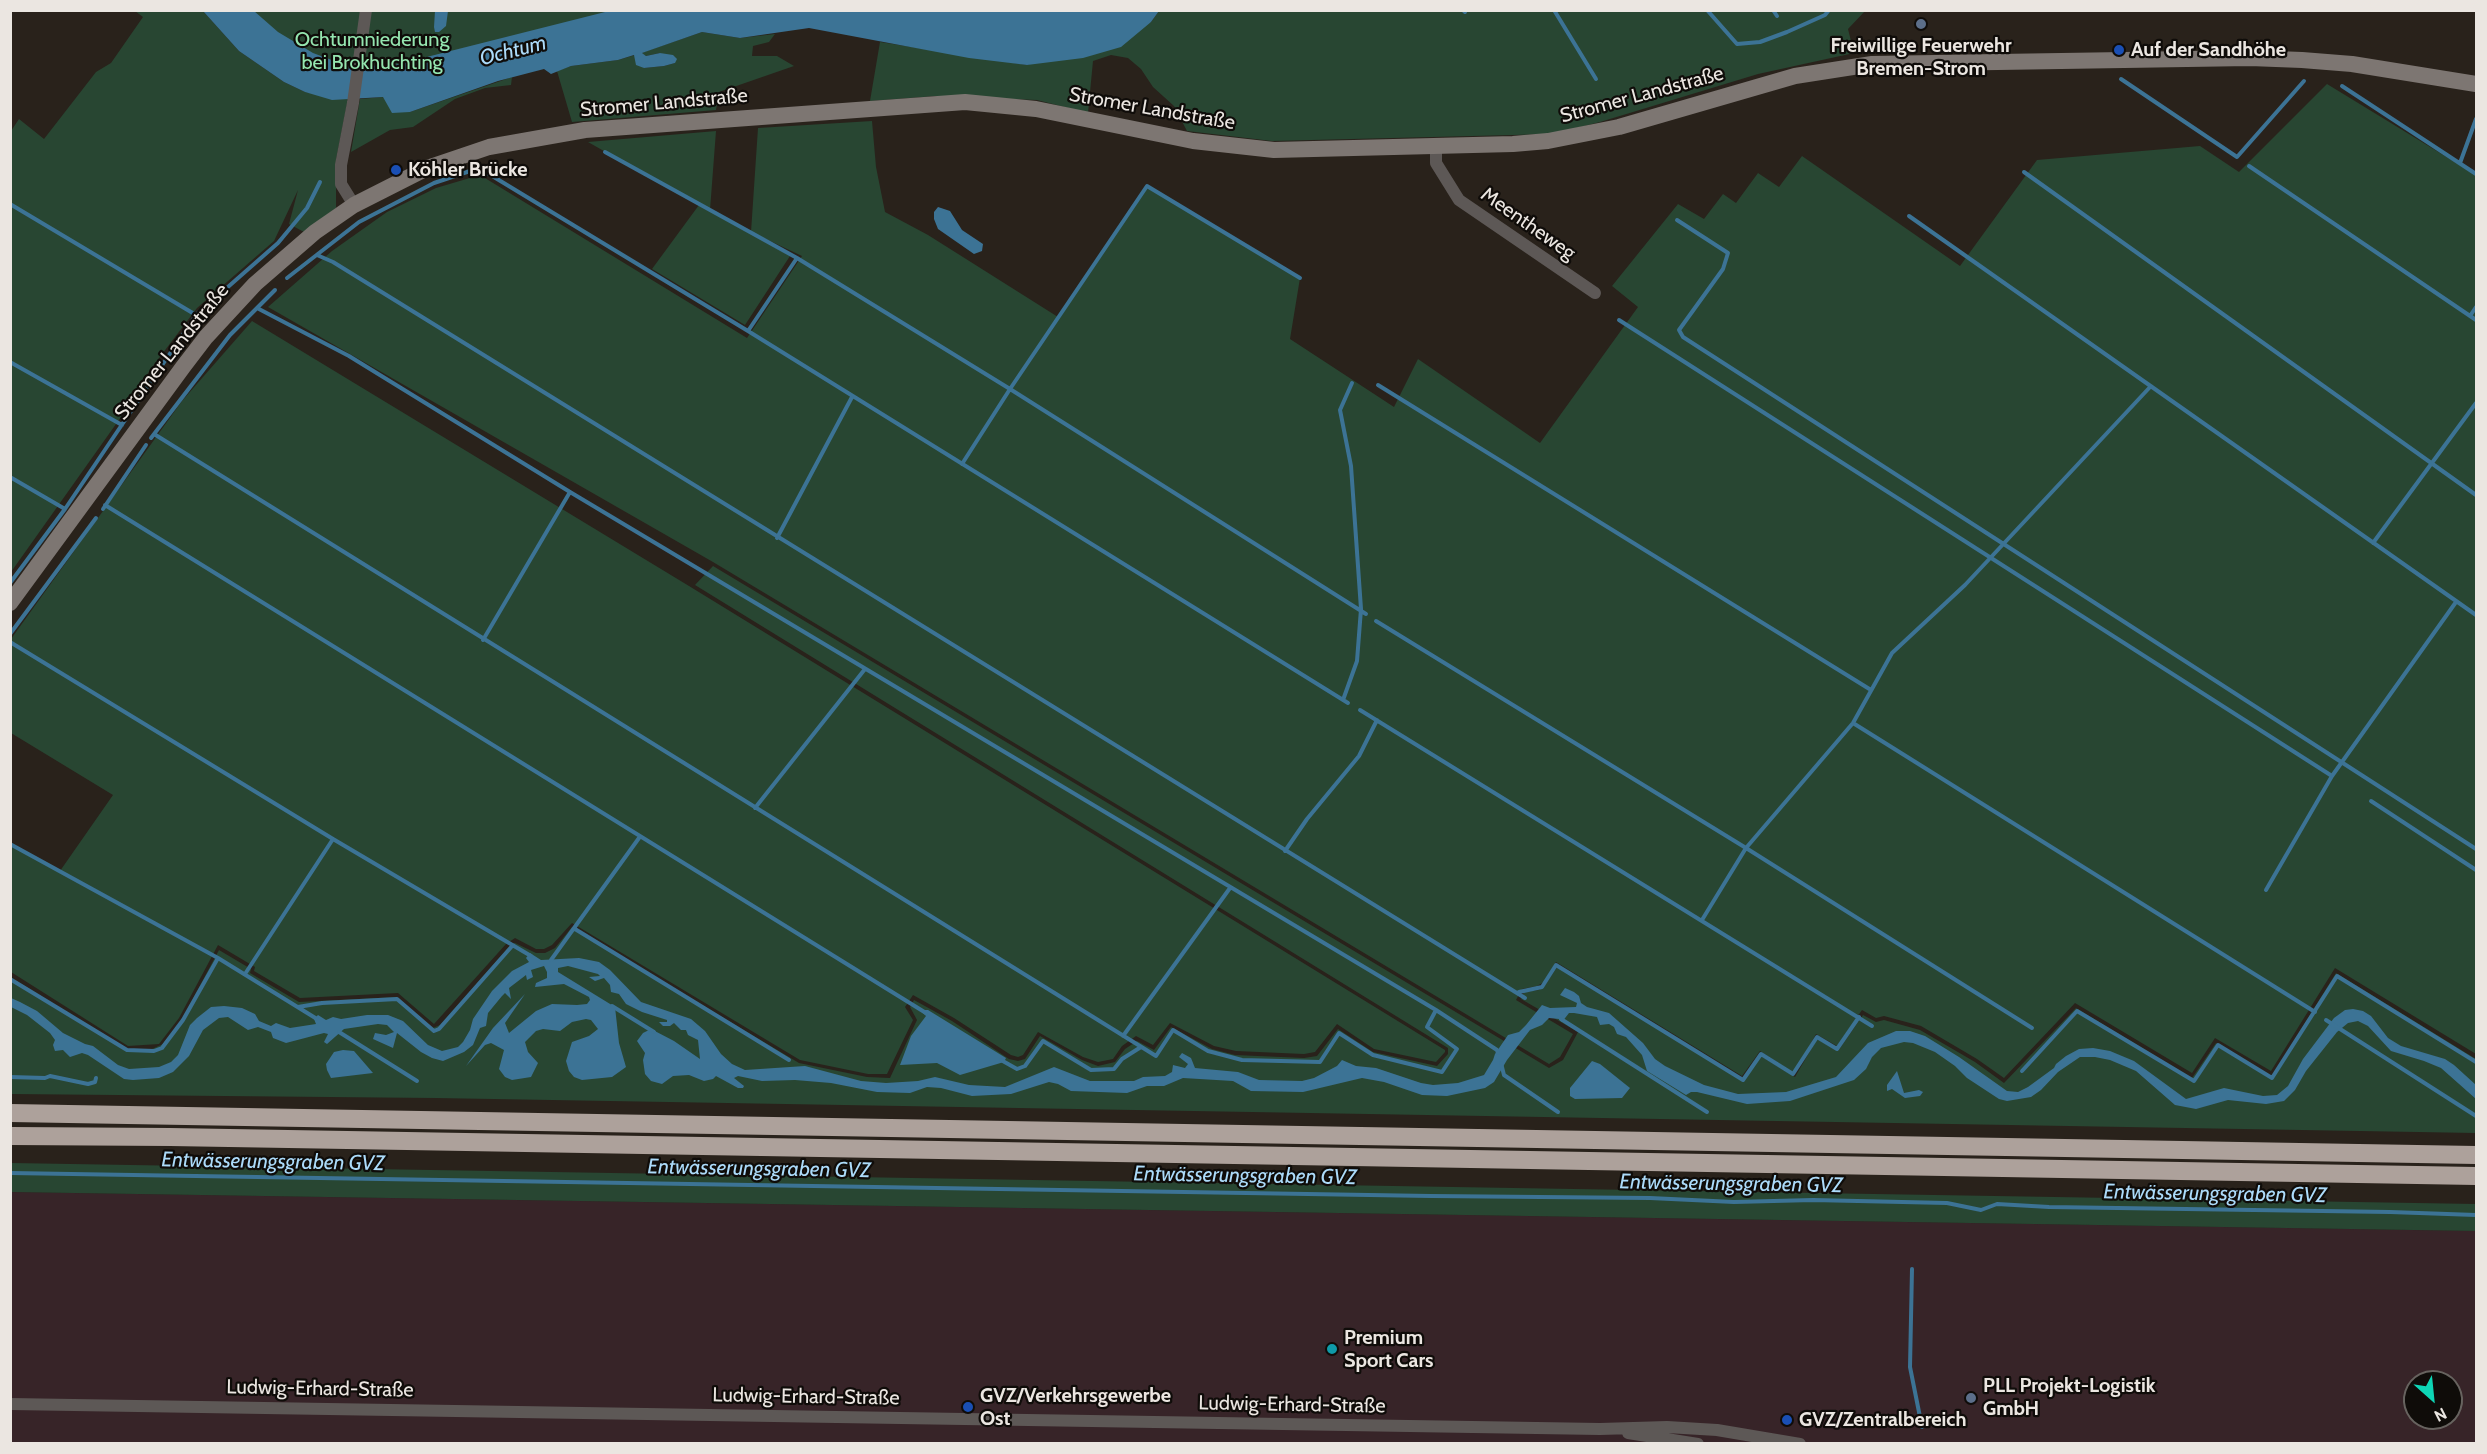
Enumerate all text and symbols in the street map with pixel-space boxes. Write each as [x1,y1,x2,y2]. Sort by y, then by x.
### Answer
marker: Freiwillige Feuerwehr Bremen-Strom [1914,17,1928,31]
park label: Ochtumniederung bei Brokhuchting [295,28,449,75]
water label: Ochtum [477,31,549,71]
place label: Freiwillige Feuerwehr Bremen-Strom [1830,34,2012,81]
place label: Auf der Sandhöhe [2131,38,2286,62]
marker: Auf der Sandhöhe [2112,43,2126,57]
street label: Stromer Landstraße [1558,62,1726,128]
street label: Stromer Landstraße [1067,83,1237,135]
street label: Stromer Landstraße [579,84,749,122]
place label: Köhler Brücke [408,158,528,182]
marker: Köhler Brücke [389,163,403,177]
street label: Meentheweg [1476,183,1580,265]
street label: Stromer Landstraße [110,279,234,425]
water label: Entwässerungsgraben GVZ [161,1147,385,1177]
water label: Entwässerungsgraben GVZ [647,1154,871,1184]
water label: Entwässerungsgraben GVZ [1133,1161,1357,1191]
water label: Entwässerungsgraben GVZ [1619,1169,1843,1199]
water label: Entwässerungsgraben GVZ [2103,1179,2327,1209]
place label: Premium Sport Cars [1344,1326,1433,1373]
marker: Premium Sport Cars [1325,1342,1339,1356]
north arrow [2403,1370,2463,1430]
place label: PLL Projekt-Logistik GmbH [1983,1374,2155,1421]
street label: Ludwig-Erhard-Straße [226,1375,414,1403]
street label: Ludwig-Erhard-Straße [712,1383,900,1411]
place label: GVZ/Verkehrsgewerbe Ost [980,1384,1171,1431]
street label: Ludwig-Erhard-Straße [1198,1391,1386,1419]
marker: PLL Projekt-Logistik GmbH [1964,1391,1978,1405]
marker: GVZ/Verkehrsgewerbe Ost [961,1400,975,1414]
text: N [2431,1404,2450,1426]
place label: GVZ/Zentralbereich [1799,1408,1966,1432]
marker: GVZ/Zentralbereich [1780,1413,1794,1427]

